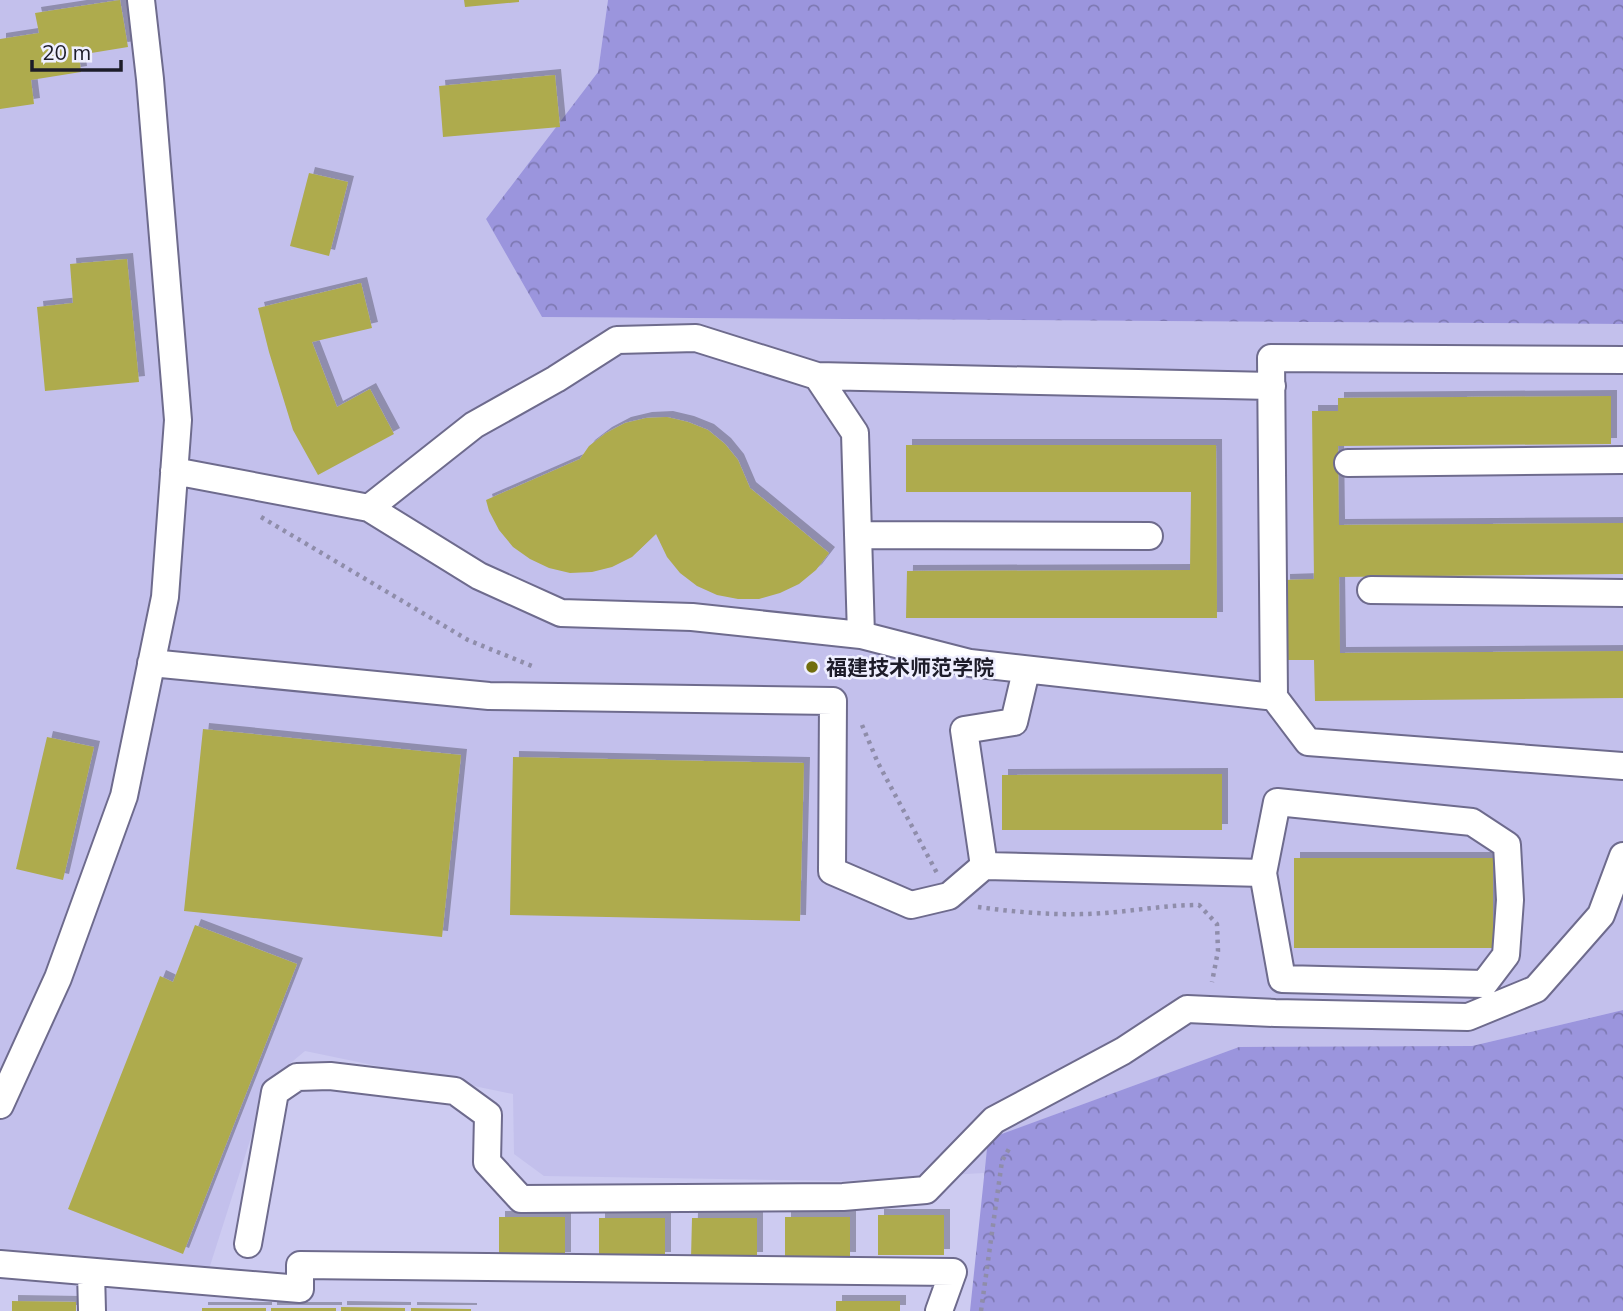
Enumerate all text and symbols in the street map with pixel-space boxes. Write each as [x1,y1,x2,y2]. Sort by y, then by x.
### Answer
scale bar [32,28,121,72]
text: 20 m [42,39,91,65]
place label: 福建技术师范学院 [826,654,994,680]
marker: 福建技术师范学院 [804,659,820,675]

